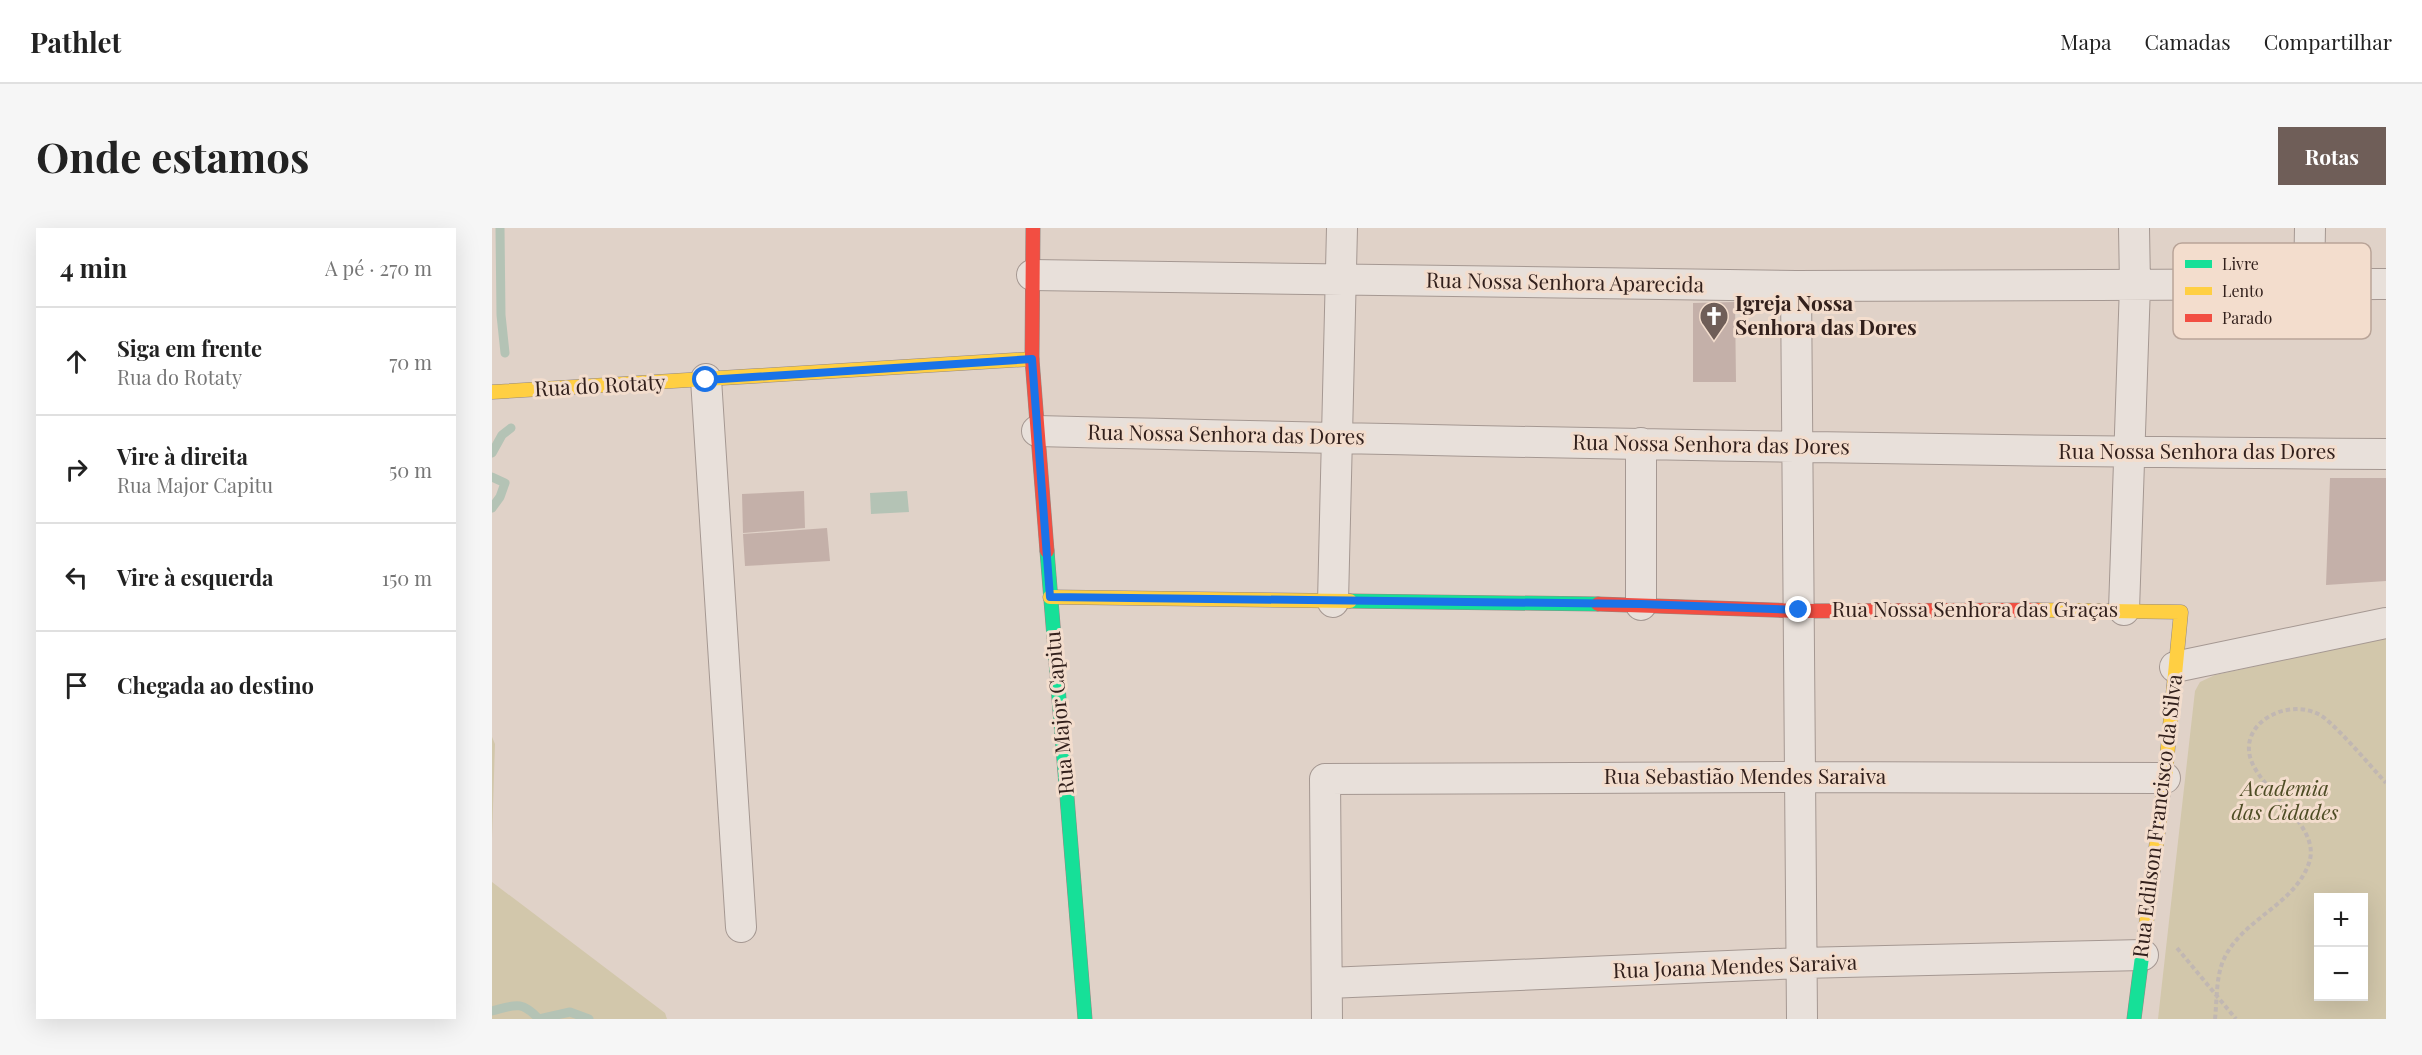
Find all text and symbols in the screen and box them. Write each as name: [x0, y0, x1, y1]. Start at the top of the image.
text: Pathlet: [30, 23, 121, 60]
text: Mapa: [2060, 27, 2112, 55]
text: Camadas: [2145, 27, 2231, 55]
text: Compartilhar: [2264, 27, 2392, 55]
button: Rotas: [2278, 127, 2386, 185]
text: Onde estamos: [36, 128, 309, 184]
legend: [2173, 243, 2371, 339]
text: 4 min: [60, 250, 127, 285]
text: Livre: [2222, 253, 2259, 274]
text: A pé · 270 m: [325, 254, 432, 281]
street label: Rua Nossa Senhora Aparecida: [1426, 265, 1705, 297]
text: Lento: [2222, 280, 2264, 301]
place label: Igreja Nossa Senhora das Dores: [1735, 288, 1917, 340]
church icon: Igreja Nossa Senhora das Dores: [1698, 300, 1730, 342]
text: Parado: [2222, 307, 2273, 328]
text: Siga em frente: [117, 333, 262, 363]
icon: ahead: [60, 345, 93, 378]
text: 70 m: [389, 348, 432, 375]
text: Rua do Rotaty: [117, 363, 242, 390]
route start: [692, 366, 718, 392]
street label: Rua do Rotaty: [534, 367, 667, 401]
street label: Rua Nossa Senhora das Dores: [1087, 417, 1365, 449]
street label: Rua Nossa Senhora das Dores: [1572, 427, 1850, 459]
street label: Rua Nossa Senhora das Dores: [2058, 436, 2336, 464]
text: Vire à direita: [117, 441, 248, 471]
icon: right: [60, 453, 93, 486]
text: 50 m: [389, 456, 432, 483]
text: Rua Major Capitu: [117, 471, 273, 498]
icon: left: [60, 561, 93, 594]
text: Vire à esquerda: [117, 562, 274, 592]
text: 150 m: [382, 564, 432, 591]
street label: Rua Nossa Senhora das Graças: [1832, 594, 2118, 622]
route end: [1785, 596, 1811, 622]
street label: Rua Major Capitu: [1037, 630, 1079, 796]
icon: arrive: [60, 669, 93, 702]
text: Chegada ao destino: [117, 670, 314, 700]
street label: Rua Edilson Francisco da Silva: [2125, 672, 2187, 959]
street label: Rua Sebastião Mendes Saraiva: [1604, 761, 1887, 789]
park label: Academia das Cidades: [2232, 773, 2338, 825]
map controls: [2314, 893, 2368, 1001]
button: +: [2314, 893, 2368, 947]
street label: Rua Joana Mendes Saraiva: [1612, 947, 1858, 983]
button: −: [2314, 947, 2368, 1001]

